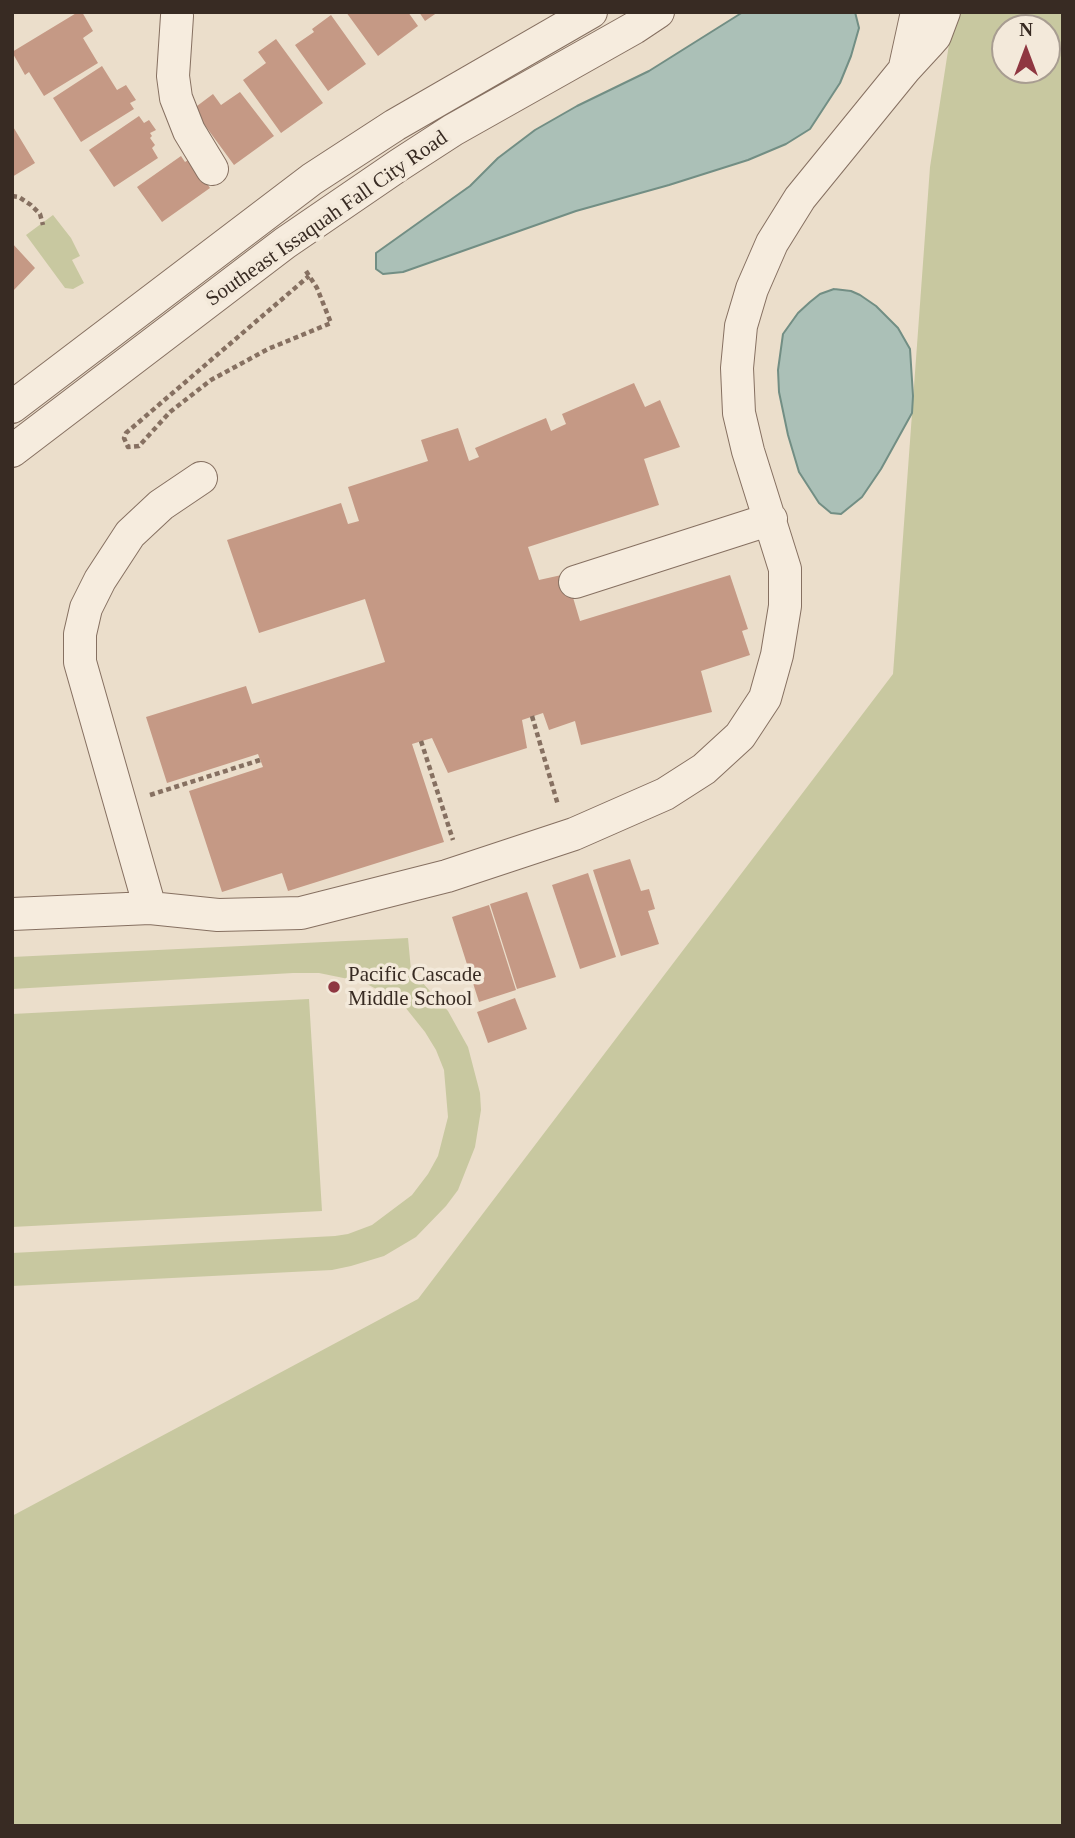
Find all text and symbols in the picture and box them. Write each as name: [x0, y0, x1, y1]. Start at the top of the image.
north arrow: [991, 14, 1061, 84]
text: N: [1019, 19, 1033, 40]
street label: Southeast Issaquah Fall City Road: [201, 126, 453, 312]
place label: Pacific Cascade Middle School: [348, 962, 482, 1012]
marker: Pacific Cascade Middle School: [326, 979, 342, 995]

